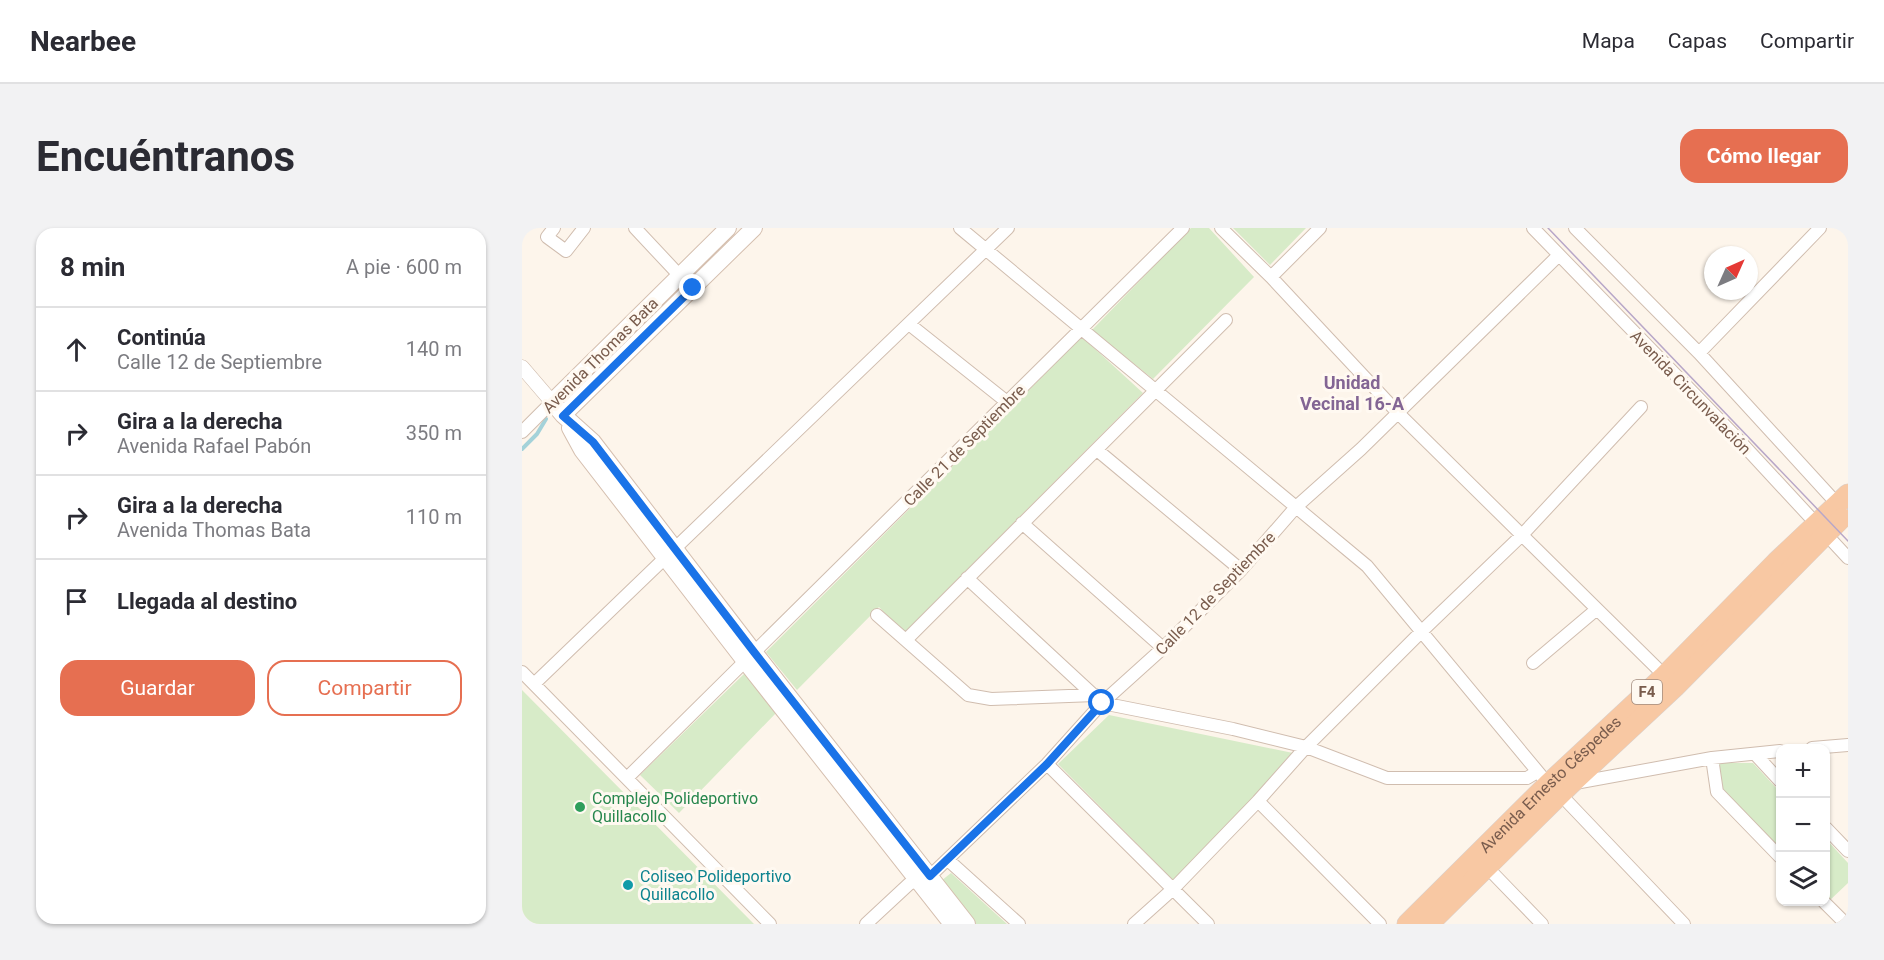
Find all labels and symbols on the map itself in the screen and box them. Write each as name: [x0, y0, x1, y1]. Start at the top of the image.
north arrow: [1704, 246, 1758, 300]
route end: [679, 274, 705, 300]
street label: Avenida Thomas Bata: [539, 294, 662, 417]
street label: Avenida Circunvalación: [1626, 326, 1755, 458]
district label: Unidad Vecinal 16-A: [1300, 372, 1405, 414]
street label: Calle 21 de Septiembre: [900, 381, 1029, 510]
street label: Calle 12 de Septiembre: [1152, 528, 1279, 659]
road number: F4: [1632, 680, 1662, 704]
route start: [1088, 689, 1114, 715]
street label: Avenida Ernesto Céspedes: [1475, 712, 1625, 857]
place label: Complejo Polideportivo Quillacollo: [592, 789, 758, 826]
marker: Complejo Polideportivo Quillacollo: [573, 800, 587, 814]
place label: Coliseo Polideportivo Quillacollo: [640, 867, 791, 904]
marker: Coliseo Polideportivo Quillacollo: [621, 878, 635, 892]

